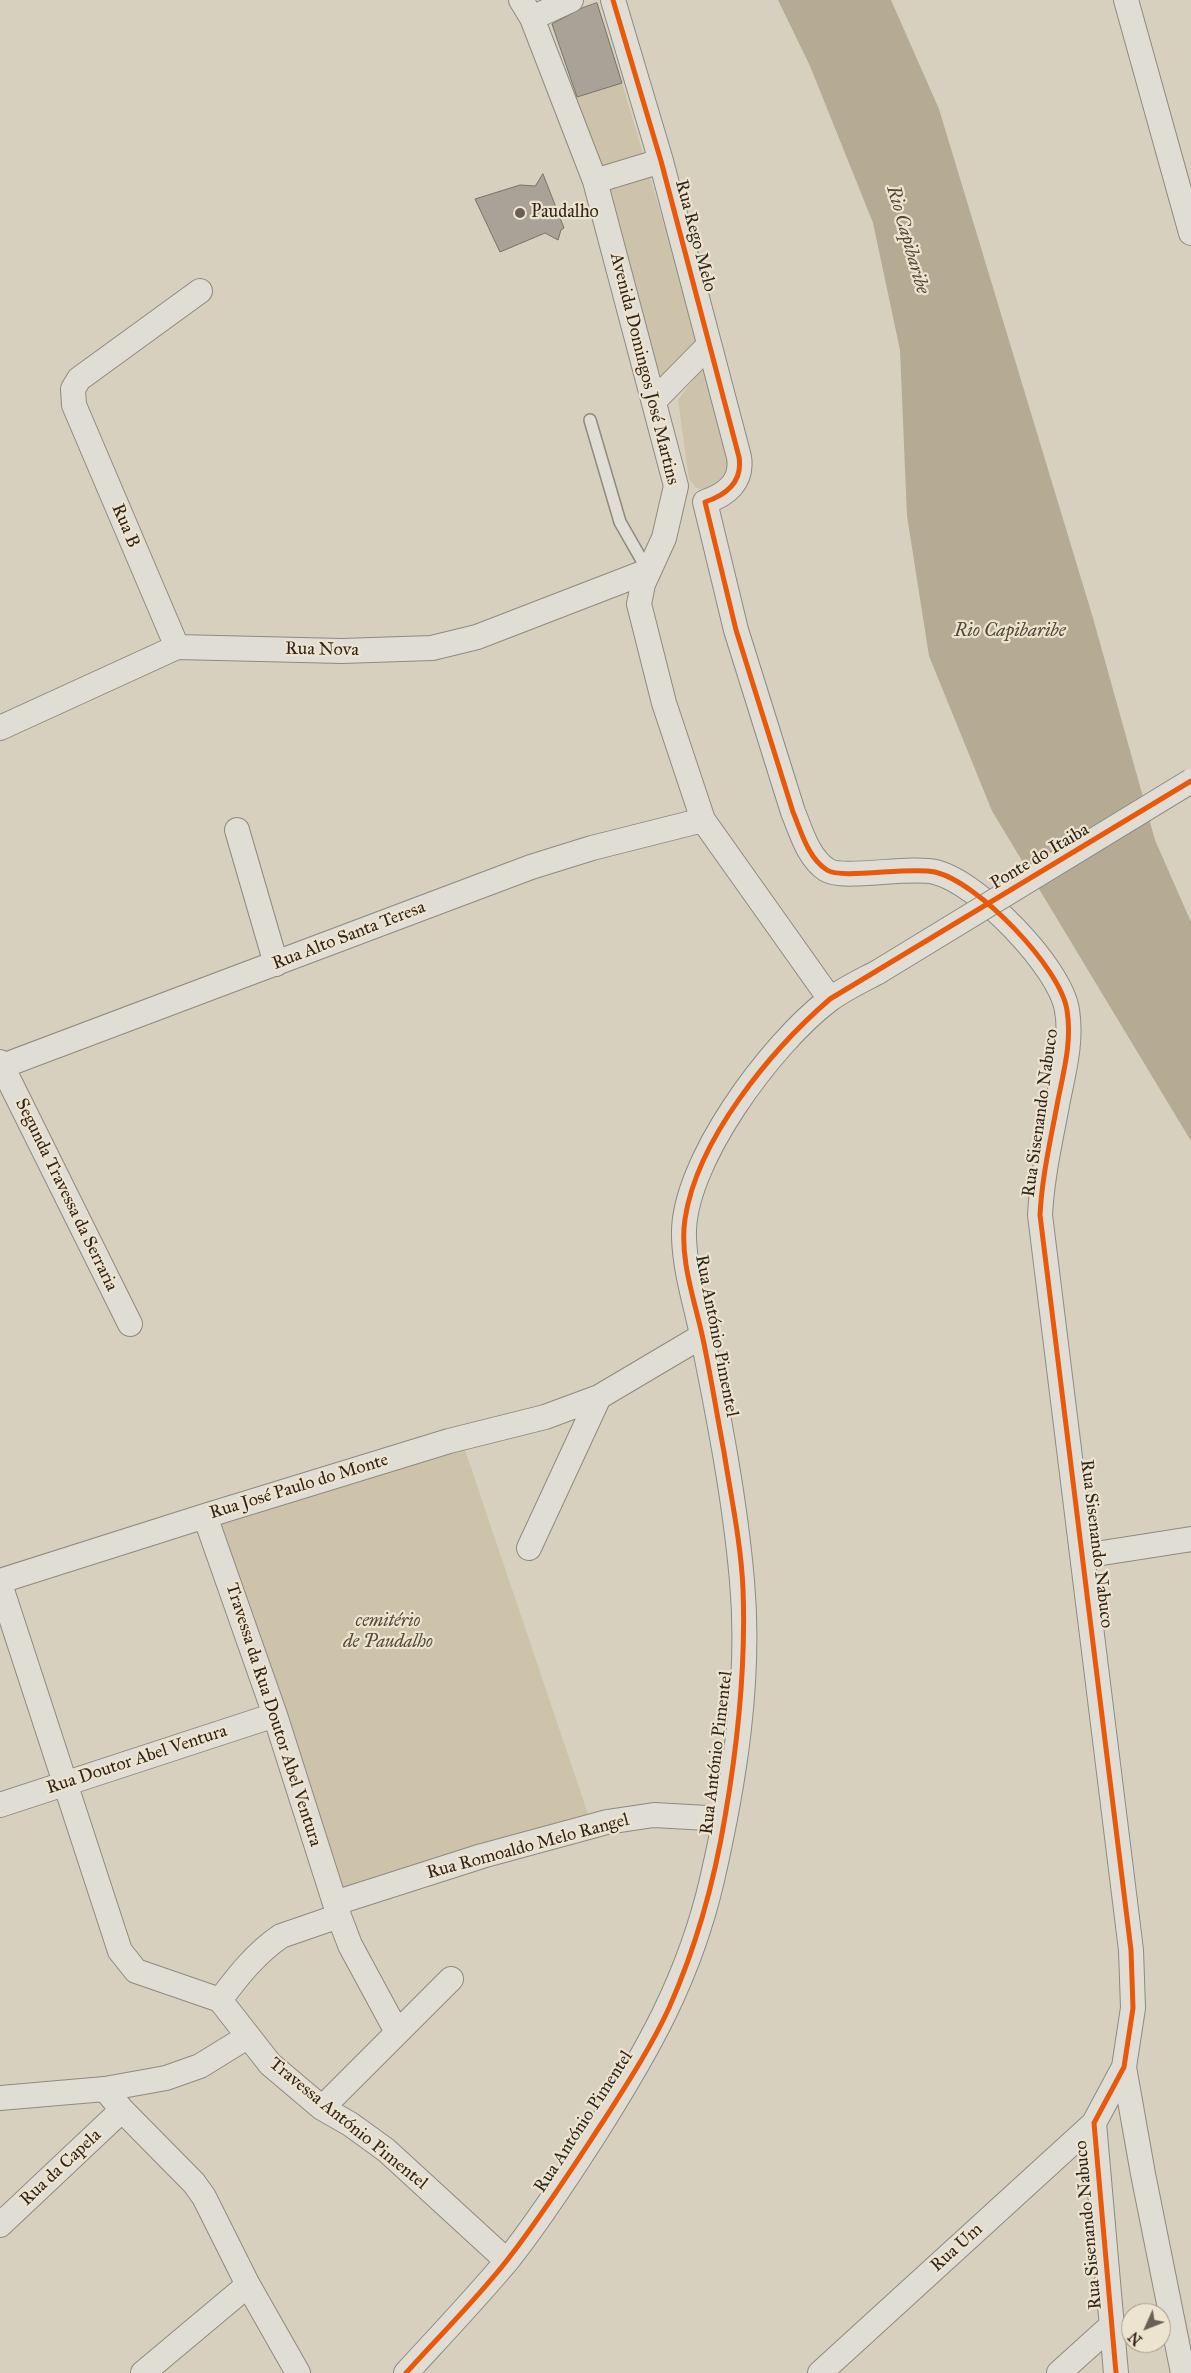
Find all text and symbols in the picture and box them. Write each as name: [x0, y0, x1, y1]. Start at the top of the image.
street label: Rua Rego Melo: [670, 178, 720, 294]
water label: Rio Capibaribe: [881, 183, 933, 297]
place label: Paudalho: [531, 202, 599, 224]
marker: Paudalho: [513, 206, 527, 220]
street label: Avenida Domingos José Martins: [605, 251, 683, 487]
street label: Rua B: [106, 501, 144, 551]
water label: Rio Capibaribe: [954, 620, 1066, 642]
street label: Rua Nova: [285, 639, 359, 661]
street label: Ponte do Itaiba: [987, 819, 1093, 895]
street label: Rua Alto Santa Teresa: [269, 897, 429, 975]
street label: Rua Sisenando Nabuco: [1018, 1027, 1064, 1199]
street label: Segunda Travessa da Serraria: [10, 1095, 122, 1295]
street label: Rua António Pimentel: [690, 1253, 742, 1419]
street label: Rua José Paulo do Monte: [207, 1450, 391, 1524]
street label: Rua Sisenando Nabuco: [1075, 1458, 1117, 1630]
street label: Travessa da Rua Doutor Abel Ventura: [220, 1581, 326, 1849]
park label: cemitério de Paudalho: [343, 1611, 433, 1654]
street label: Rua António Pimentel: [696, 1670, 738, 1836]
street label: Rua Doutor Abel Ventura: [44, 1721, 230, 1799]
street label: Rua Romoaldo Melo Rangel: [424, 1810, 632, 1884]
street label: Rua António Pimentel: [530, 2047, 638, 2197]
street label: Travessa António Pimentel: [264, 2053, 432, 2195]
street label: Rua da Capela: [16, 2125, 106, 2211]
street label: Rua Sisenando Nabuco: [1071, 2140, 1107, 2310]
street label: Rua Um: [927, 2219, 987, 2277]
north arrow: [1121, 2303, 1171, 2353]
text: N: [1125, 2328, 1146, 2348]

